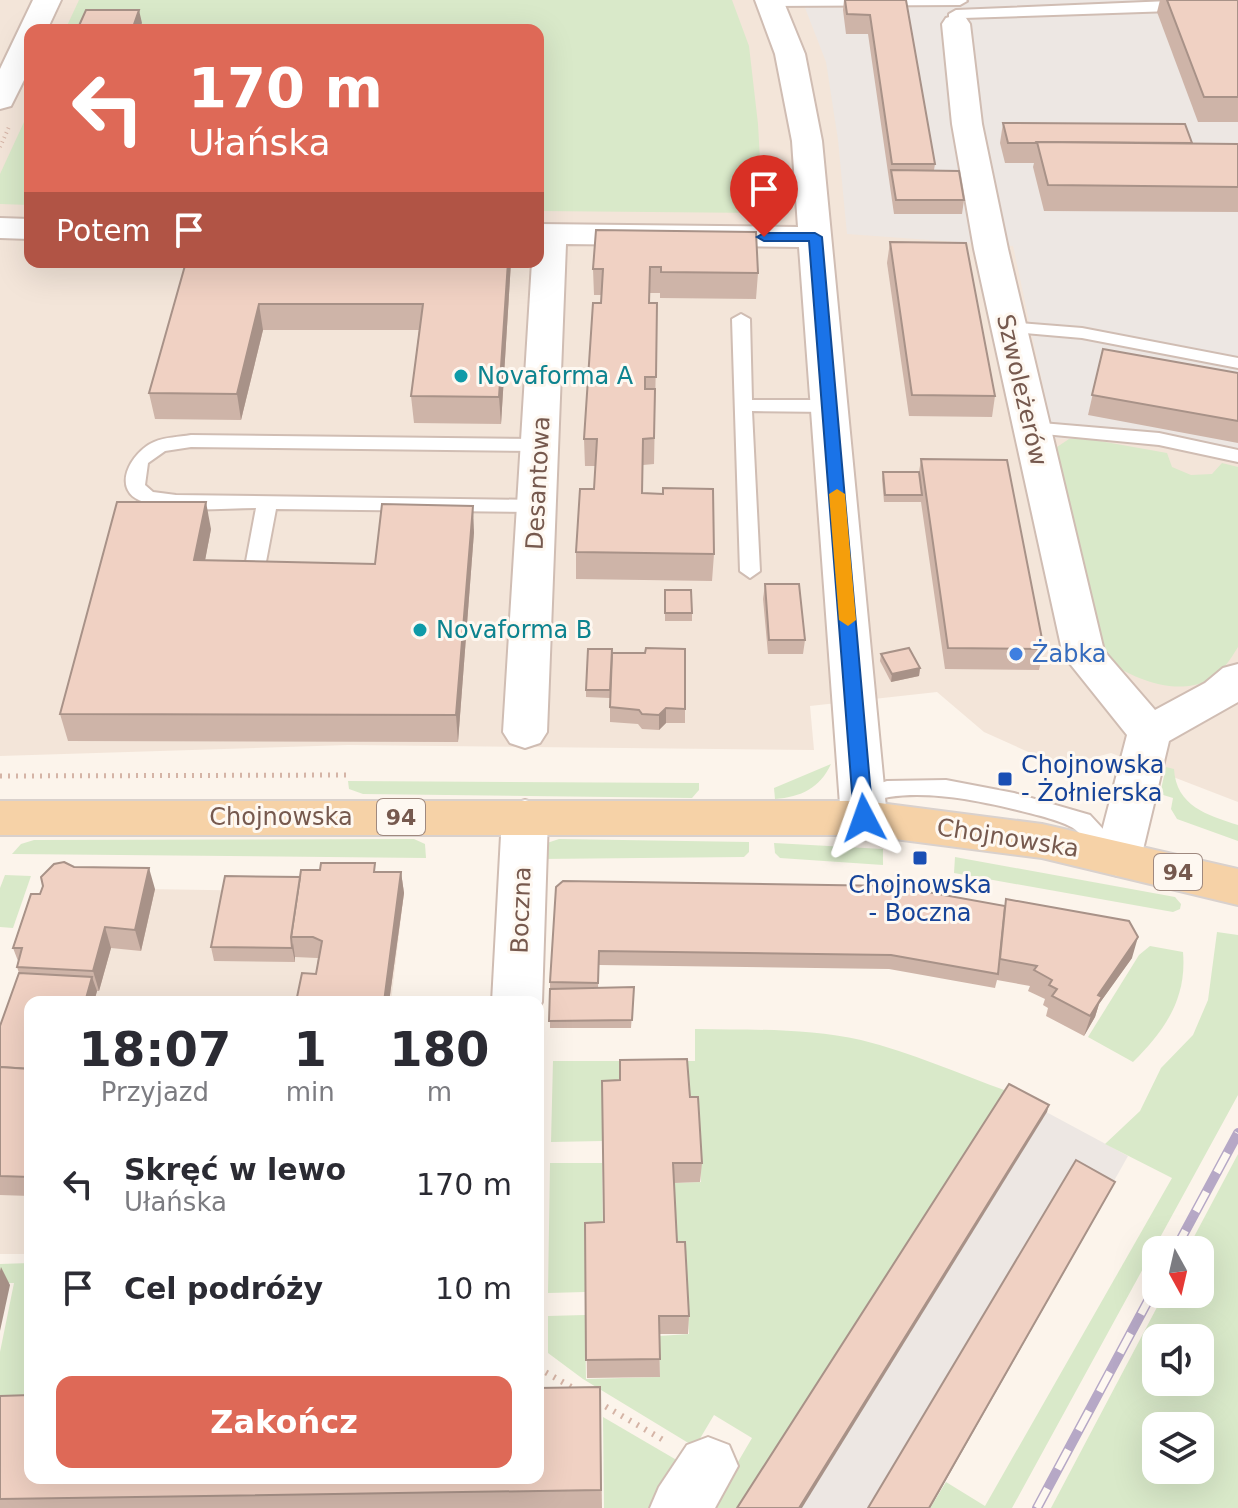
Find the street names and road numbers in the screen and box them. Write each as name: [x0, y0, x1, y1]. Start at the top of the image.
street label: Szwoleżerów: [991, 312, 1053, 468]
street label: Desantowa: [521, 415, 555, 551]
road number: 94: [377, 799, 425, 835]
street label: Chojnowska: [209, 803, 353, 831]
street label: Chojnowska: [935, 813, 1081, 863]
road number: 94: [1154, 854, 1202, 890]
street label: Boczna: [505, 866, 537, 954]

